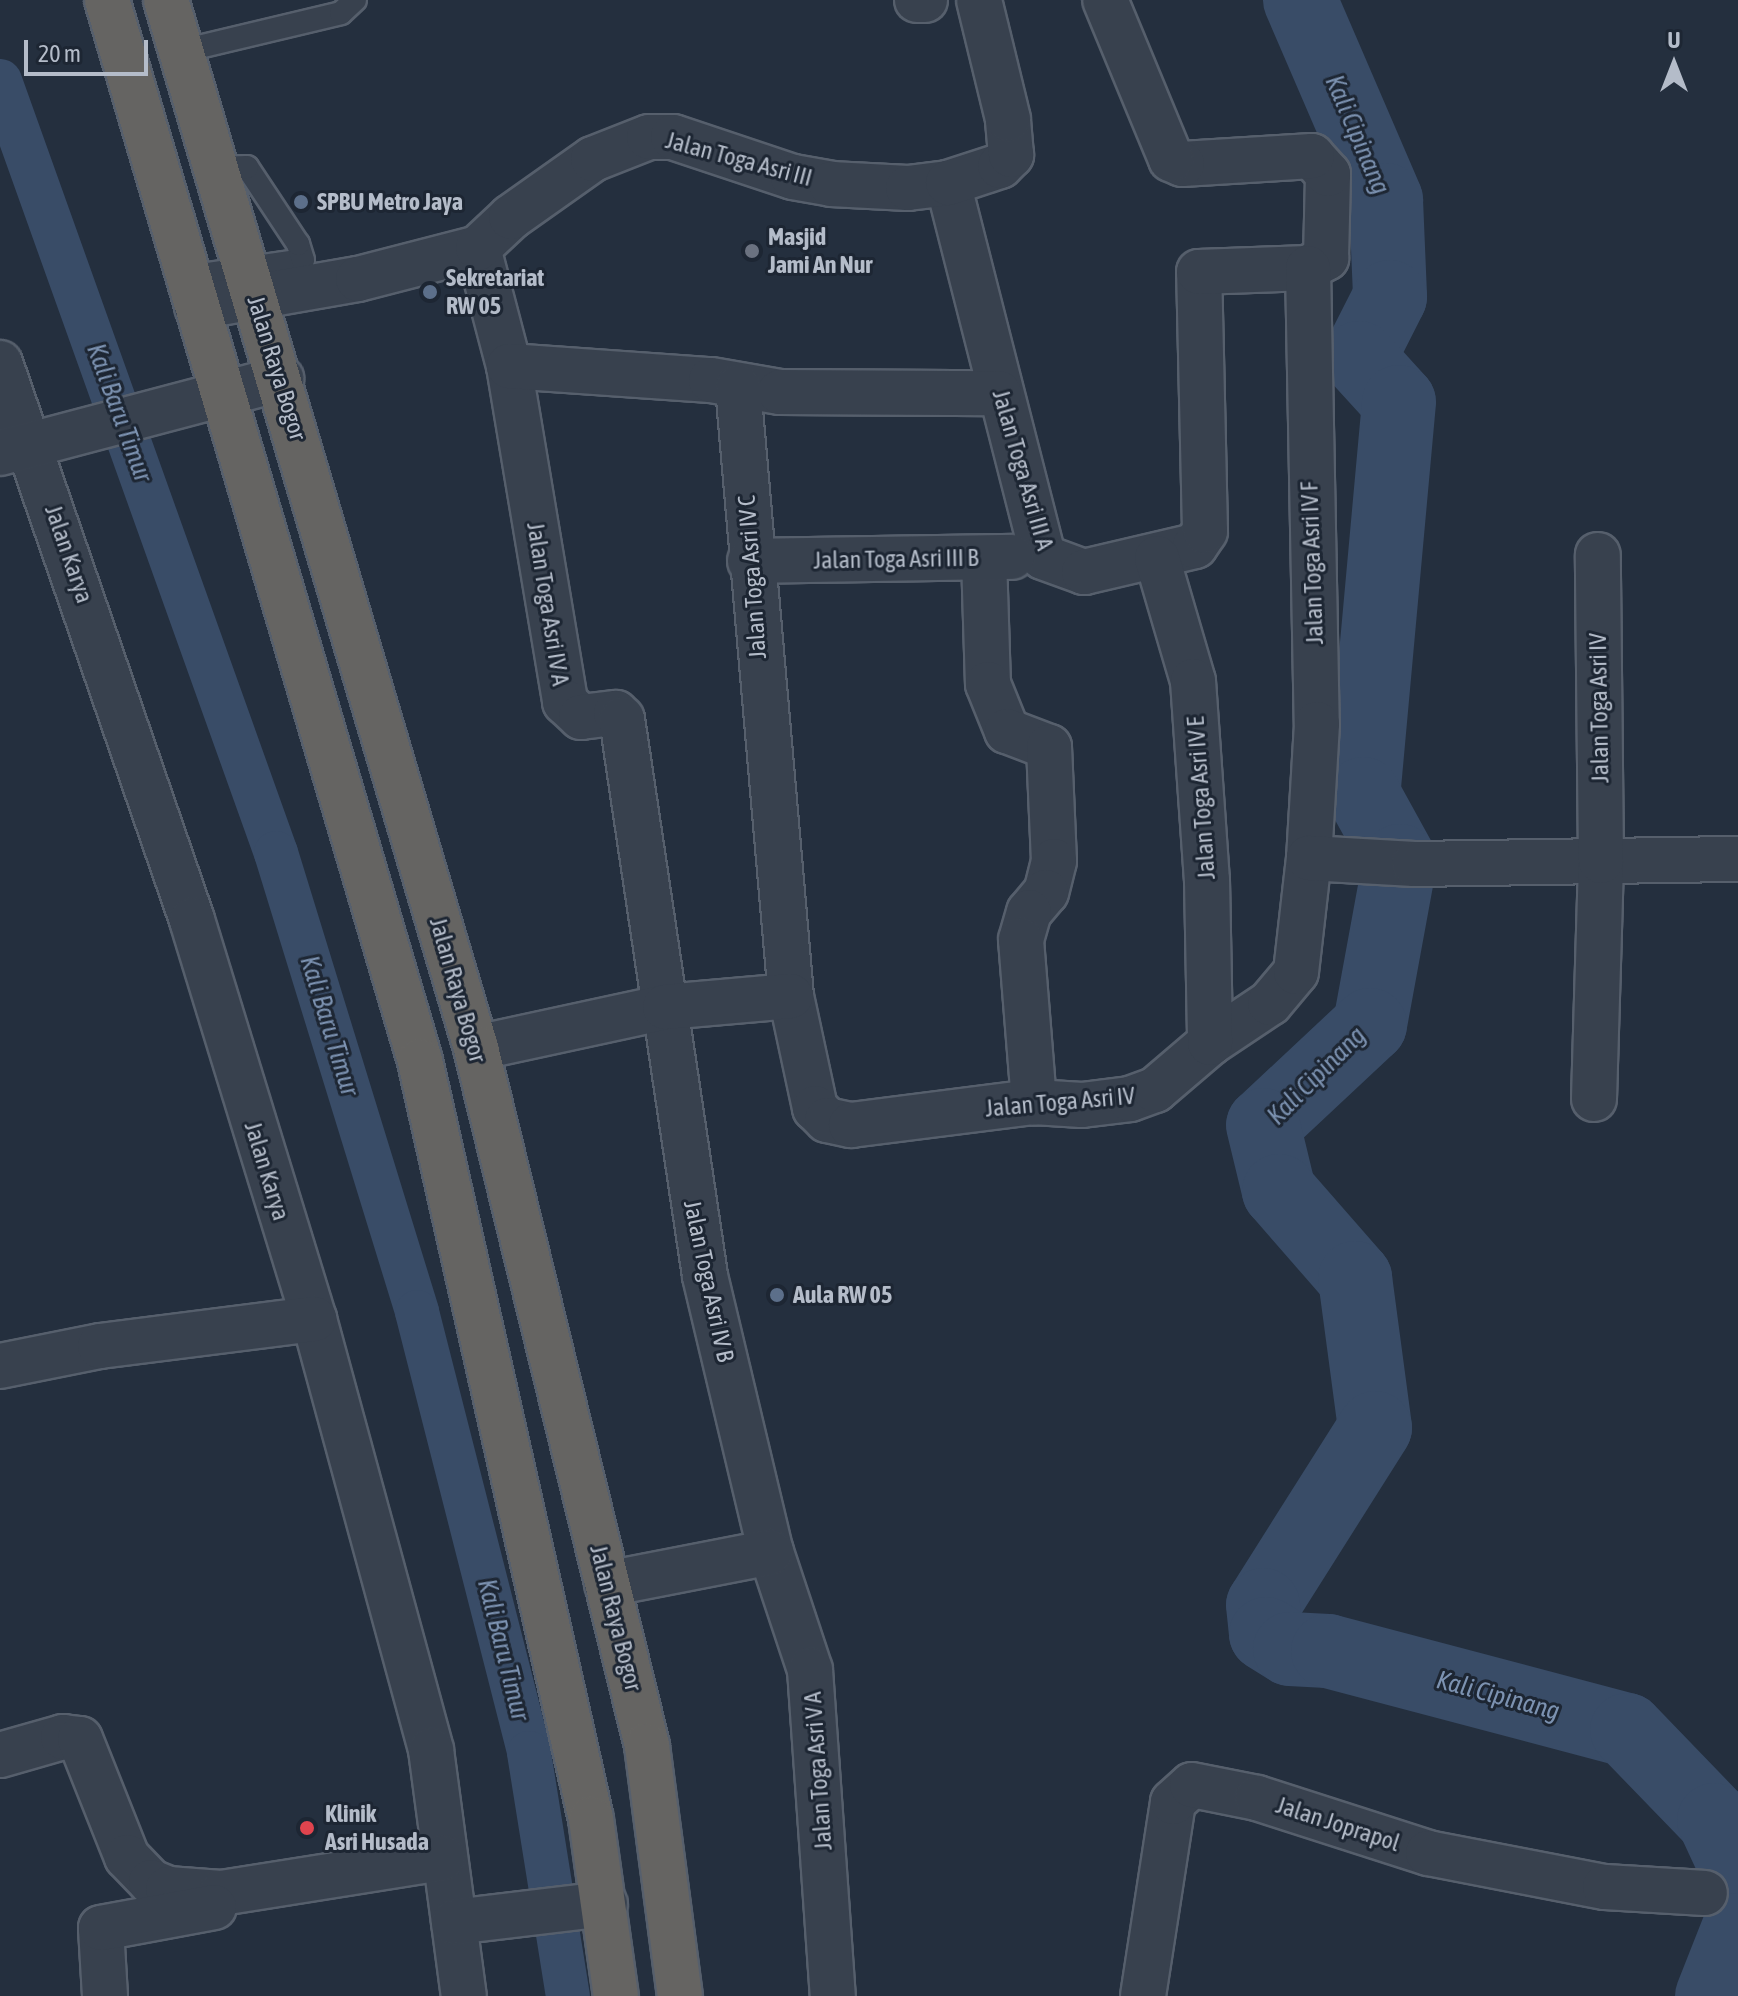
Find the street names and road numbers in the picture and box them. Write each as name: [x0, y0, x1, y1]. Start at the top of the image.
street label: Jalan Toga Asri III: [663, 126, 815, 192]
street label: Jalan Raya Bogor: [241, 292, 313, 444]
street label: Jalan Toga Asri III A: [986, 386, 1060, 554]
street label: Jalan Toga Asri IV F: [1295, 481, 1329, 645]
street label: Jalan Toga Asri IV C: [732, 494, 772, 660]
street label: Jalan Karya: [39, 501, 99, 607]
street label: Jalan Toga Asri IV A: [521, 520, 575, 688]
street label: Jalan Toga Asri III B: [813, 543, 979, 575]
street label: Jalan Toga Asri IV: [1583, 633, 1615, 783]
street label: Jalan Toga Asri IV E: [1181, 715, 1221, 881]
street label: Jalan Raya Bogor: [424, 914, 492, 1066]
street label: Jalan Toga Asri IV: [984, 1081, 1136, 1123]
street label: Jalan Karya: [238, 1118, 296, 1224]
street label: Jalan Toga Asri IV B: [678, 1197, 740, 1365]
street label: Jalan Raya Bogor: [584, 1542, 648, 1694]
street label: Jalan Toga Asri V A: [798, 1691, 838, 1851]
street label: Jalan Joprapol: [1272, 1790, 1404, 1858]

